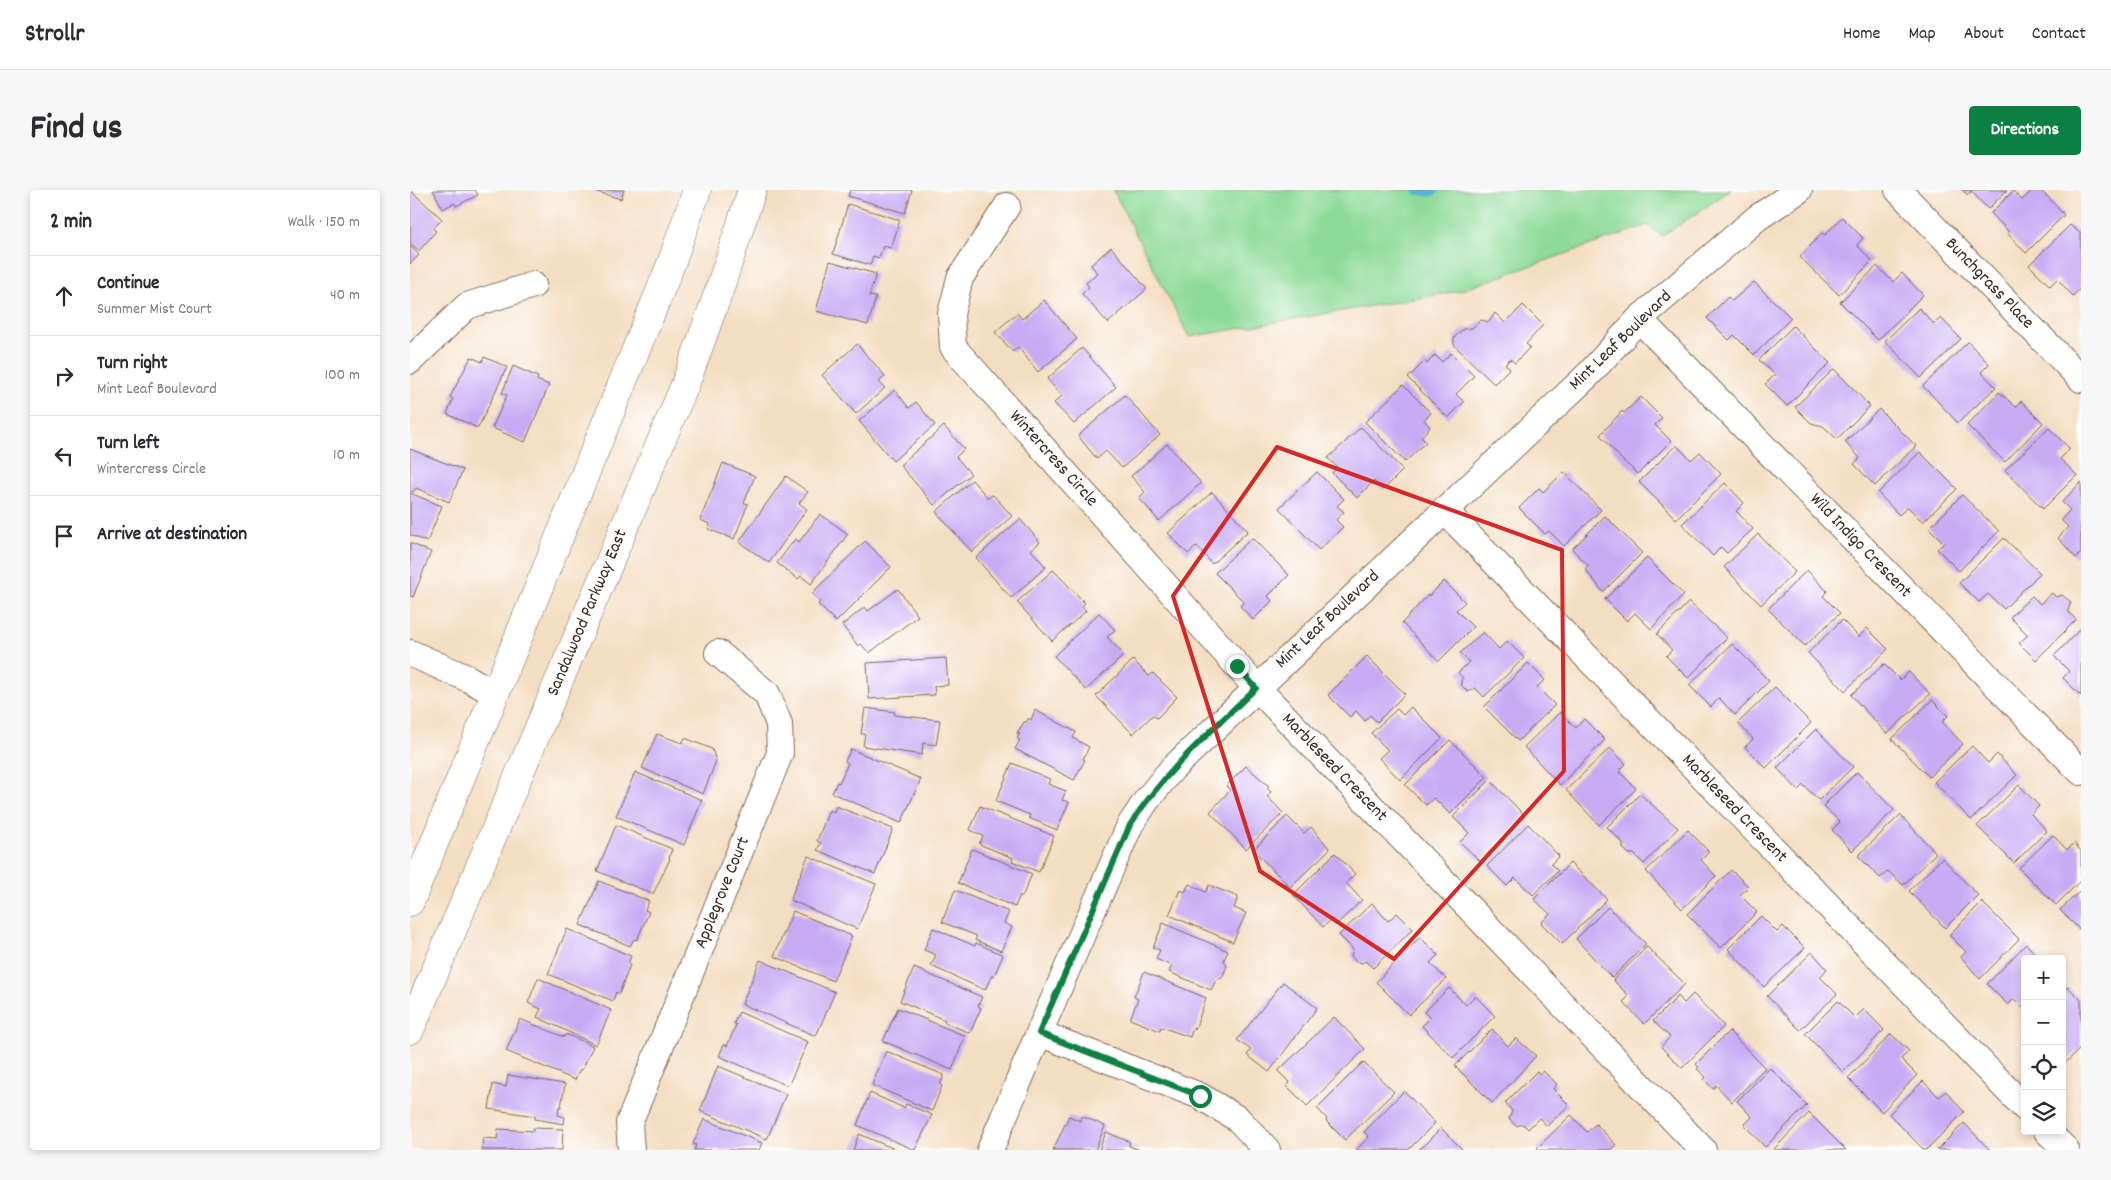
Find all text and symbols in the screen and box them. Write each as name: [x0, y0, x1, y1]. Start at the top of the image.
text: Strollr: [25, 18, 84, 52]
text: Home: [1843, 22, 1880, 47]
text: Map: [1908, 22, 1936, 47]
text: About: [1964, 22, 2004, 47]
text: Contact: [2032, 22, 2086, 47]
text: Find us: [30, 105, 122, 155]
button: Directions: [1969, 106, 2081, 155]
text: 2 min: [50, 208, 92, 238]
text: Walk · 150 m: [288, 211, 360, 234]
street label: Bunchgrass Place: [1939, 233, 2039, 335]
text: Continue: [97, 271, 159, 298]
icon: ahead: [50, 282, 78, 310]
text: 40 m: [330, 284, 360, 307]
street label: Mint Leaf Boulevard: [1564, 285, 1678, 397]
text: Summer Mist Court: [97, 298, 212, 321]
text: Turn right: [97, 351, 168, 378]
icon: right: [50, 362, 78, 390]
text: 100 m: [324, 364, 360, 387]
text: Mint Leaf Boulevard: [97, 378, 217, 401]
street label: Wintercress Circle: [1003, 405, 1103, 513]
text: Turn left: [97, 431, 160, 458]
icon: left: [50, 442, 78, 470]
text: 10 m: [333, 444, 360, 467]
text: Wintercress Circle: [97, 458, 206, 481]
street label: Wild Indigo Crescent: [1803, 488, 1917, 604]
icon: arrive: [50, 522, 78, 550]
text: Arrive at destination: [97, 522, 247, 549]
street label: Sandalwood Parkway East: [542, 525, 635, 700]
street label: Mint Leaf Boulevard: [1270, 565, 1386, 675]
route end: [1226, 655, 1249, 678]
street label: Marbleseed Crescent: [1275, 708, 1393, 828]
street label: Marbleseed Crescent: [1675, 749, 1793, 869]
street label: Applegrove Court: [689, 833, 757, 953]
map controls: [2021, 955, 2066, 1135]
button: +: [2021, 955, 2066, 1000]
button: −: [2021, 1000, 2066, 1045]
button: locate: [2021, 1045, 2066, 1090]
route start: [1189, 1085, 1212, 1108]
button: layers: [2021, 1090, 2066, 1135]

